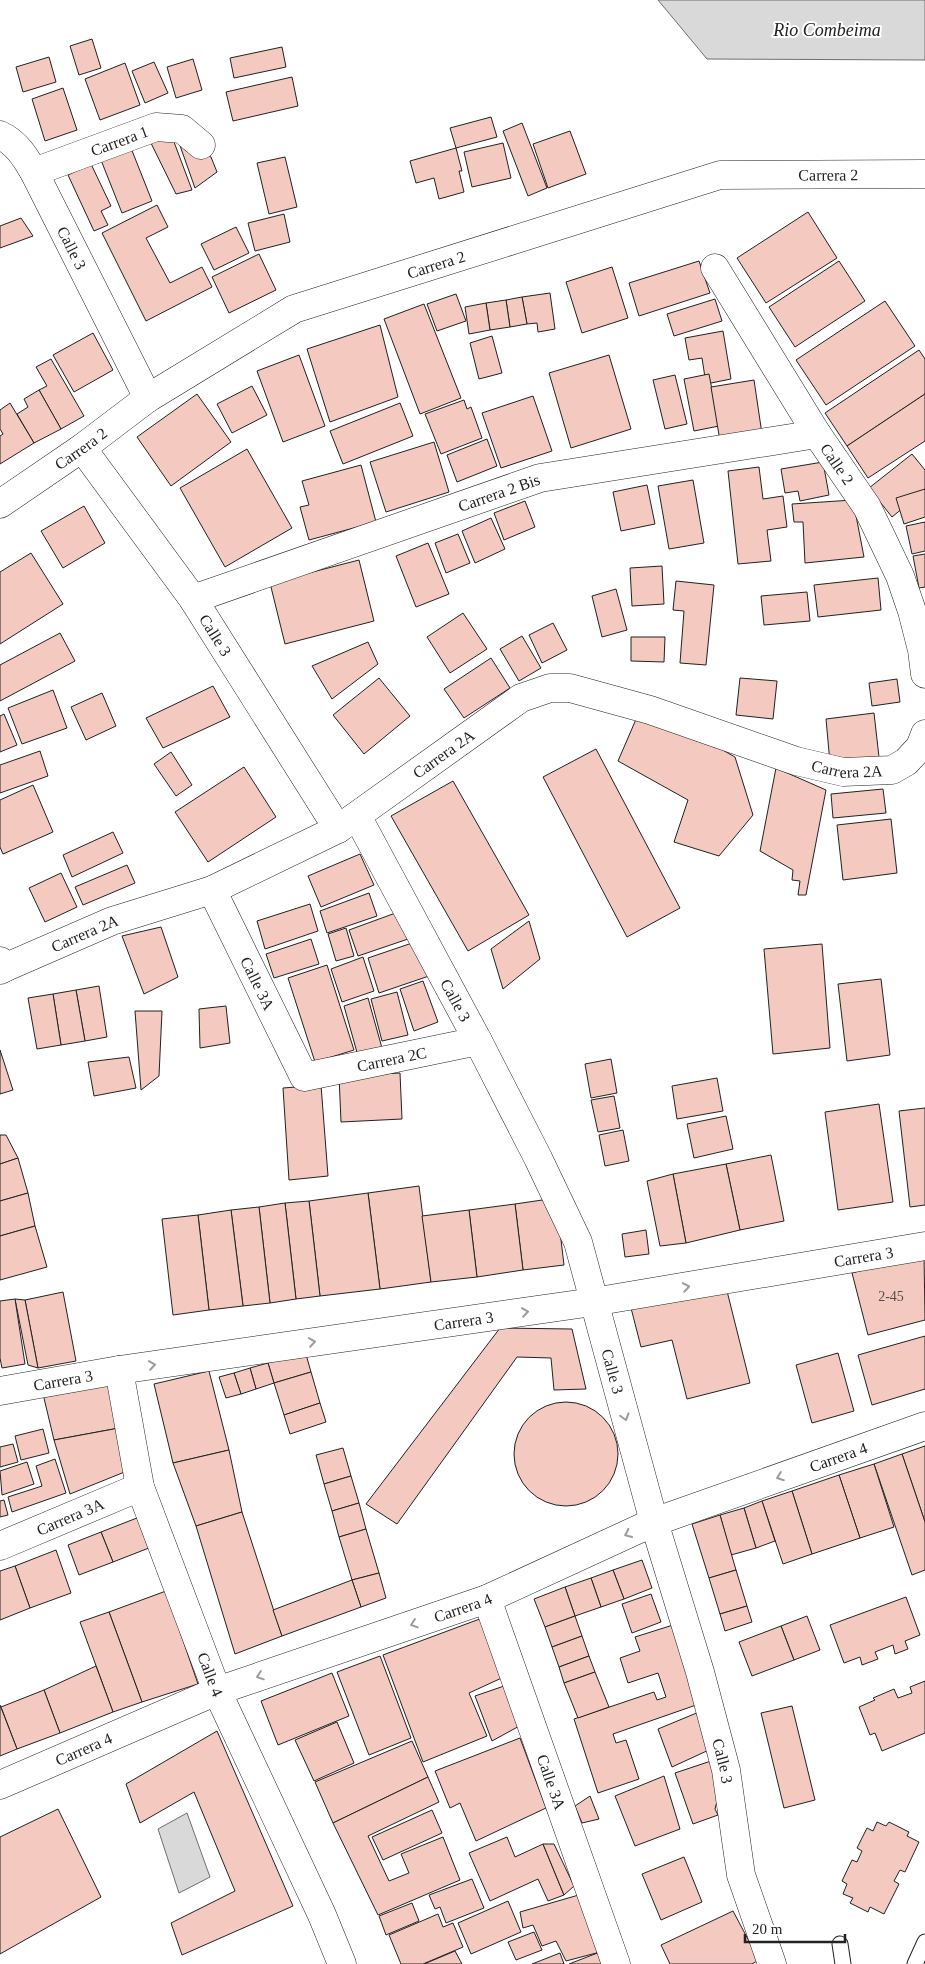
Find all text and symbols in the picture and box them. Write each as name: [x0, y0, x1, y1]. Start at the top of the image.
water label: Rio Combeima: [772, 20, 881, 40]
street label: Carrera 1: [88, 122, 150, 159]
street label: Carrera 2: [798, 166, 858, 183]
street label: Calle 3: [54, 224, 90, 272]
street label: Carrera 2: [405, 247, 467, 281]
street label: Carrera 2: [51, 424, 110, 473]
street label: Calle 2: [817, 440, 857, 488]
street label: Carrera 2 Bis: [456, 470, 542, 514]
street label: Calle 3: [196, 611, 235, 659]
street label: Carrera 2A: [409, 726, 478, 781]
street label: Carrera 2A: [810, 756, 883, 781]
street label: Carrera 2A: [48, 911, 121, 955]
street label: Calle 3A: [238, 954, 278, 1013]
street label: Calle 3: [438, 976, 474, 1024]
street label: Carrera 2C: [355, 1043, 428, 1074]
street label: Carrera 3: [832, 1243, 894, 1270]
one-way arrow: [681, 1282, 690, 1292]
house number: 2-45: [878, 1289, 904, 1304]
one-way arrow: [522, 1307, 530, 1318]
street label: Carrera 3: [433, 1308, 495, 1333]
one-way arrow: [309, 1337, 317, 1348]
street label: Calle 3: [599, 1347, 627, 1396]
one-way arrow: [148, 1360, 156, 1371]
street label: Carrera 3: [32, 1366, 94, 1393]
one-way arrow: [619, 1412, 629, 1420]
street label: Carrera 4: [807, 1439, 869, 1475]
one-way arrow: [776, 1471, 785, 1481]
street label: Carrera 3A: [34, 1495, 107, 1538]
one-way arrow: [624, 1527, 633, 1538]
street label: Carrera 4: [432, 1589, 494, 1625]
one-way arrow: [410, 1618, 419, 1628]
street label: Calle 4: [195, 1650, 227, 1699]
one-way arrow: [256, 1670, 265, 1680]
street label: Carrera 4: [53, 1729, 114, 1769]
street label: Calle 3: [709, 1737, 736, 1785]
street label: Calle 3A: [534, 1752, 569, 1812]
scale bar: [745, 1912, 845, 1944]
text: 20 m: [752, 1921, 783, 1937]

